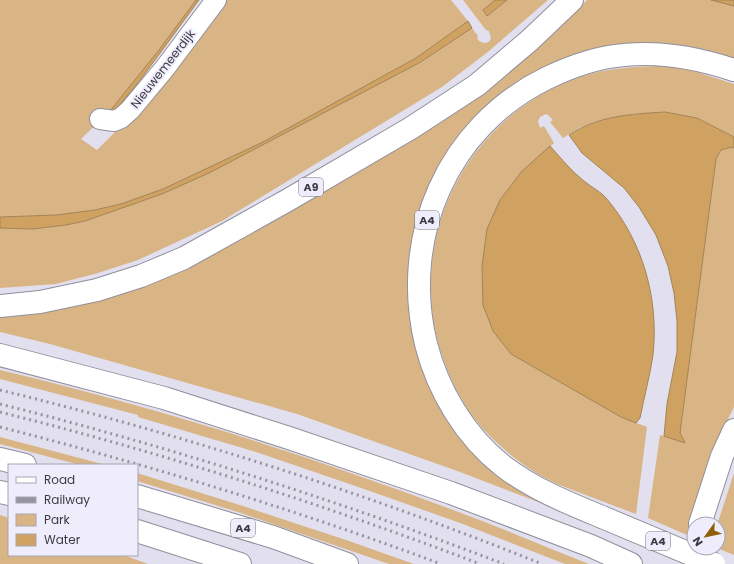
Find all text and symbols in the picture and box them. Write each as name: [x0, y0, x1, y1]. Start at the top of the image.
street label: Nieuwemeerdijk: [126, 25, 199, 112]
road number: A9: [299, 178, 323, 196]
road number: A4: [415, 211, 439, 229]
legend: [8, 464, 138, 556]
text: Road: [44, 471, 75, 488]
text: Railway: [44, 491, 90, 508]
text: Park: [44, 511, 71, 528]
north arrow: [686, 516, 726, 556]
road number: A4: [231, 519, 255, 537]
text: Water: [44, 531, 81, 548]
road number: A4: [646, 532, 670, 550]
text: N: [689, 534, 707, 549]

